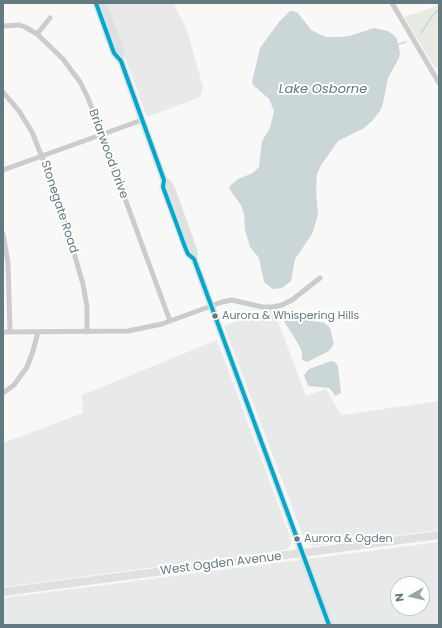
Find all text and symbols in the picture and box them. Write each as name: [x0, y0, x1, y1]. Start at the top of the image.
water label: Lake Osborne: [279, 82, 367, 98]
street label: Briarwood Drive: [85, 107, 131, 201]
street label: Stonegate Road: [37, 159, 81, 255]
place label: Aurora & Whispering Hills: [222, 309, 359, 323]
marker: Aurora & Whispering Hills: [210, 311, 220, 321]
place label: Aurora & Ogden: [304, 532, 393, 546]
marker: Aurora & Ogden: [292, 534, 302, 544]
street label: West Ogden Avenue: [160, 549, 282, 579]
north arrow: [390, 576, 430, 616]
text: N: [391, 592, 408, 603]

